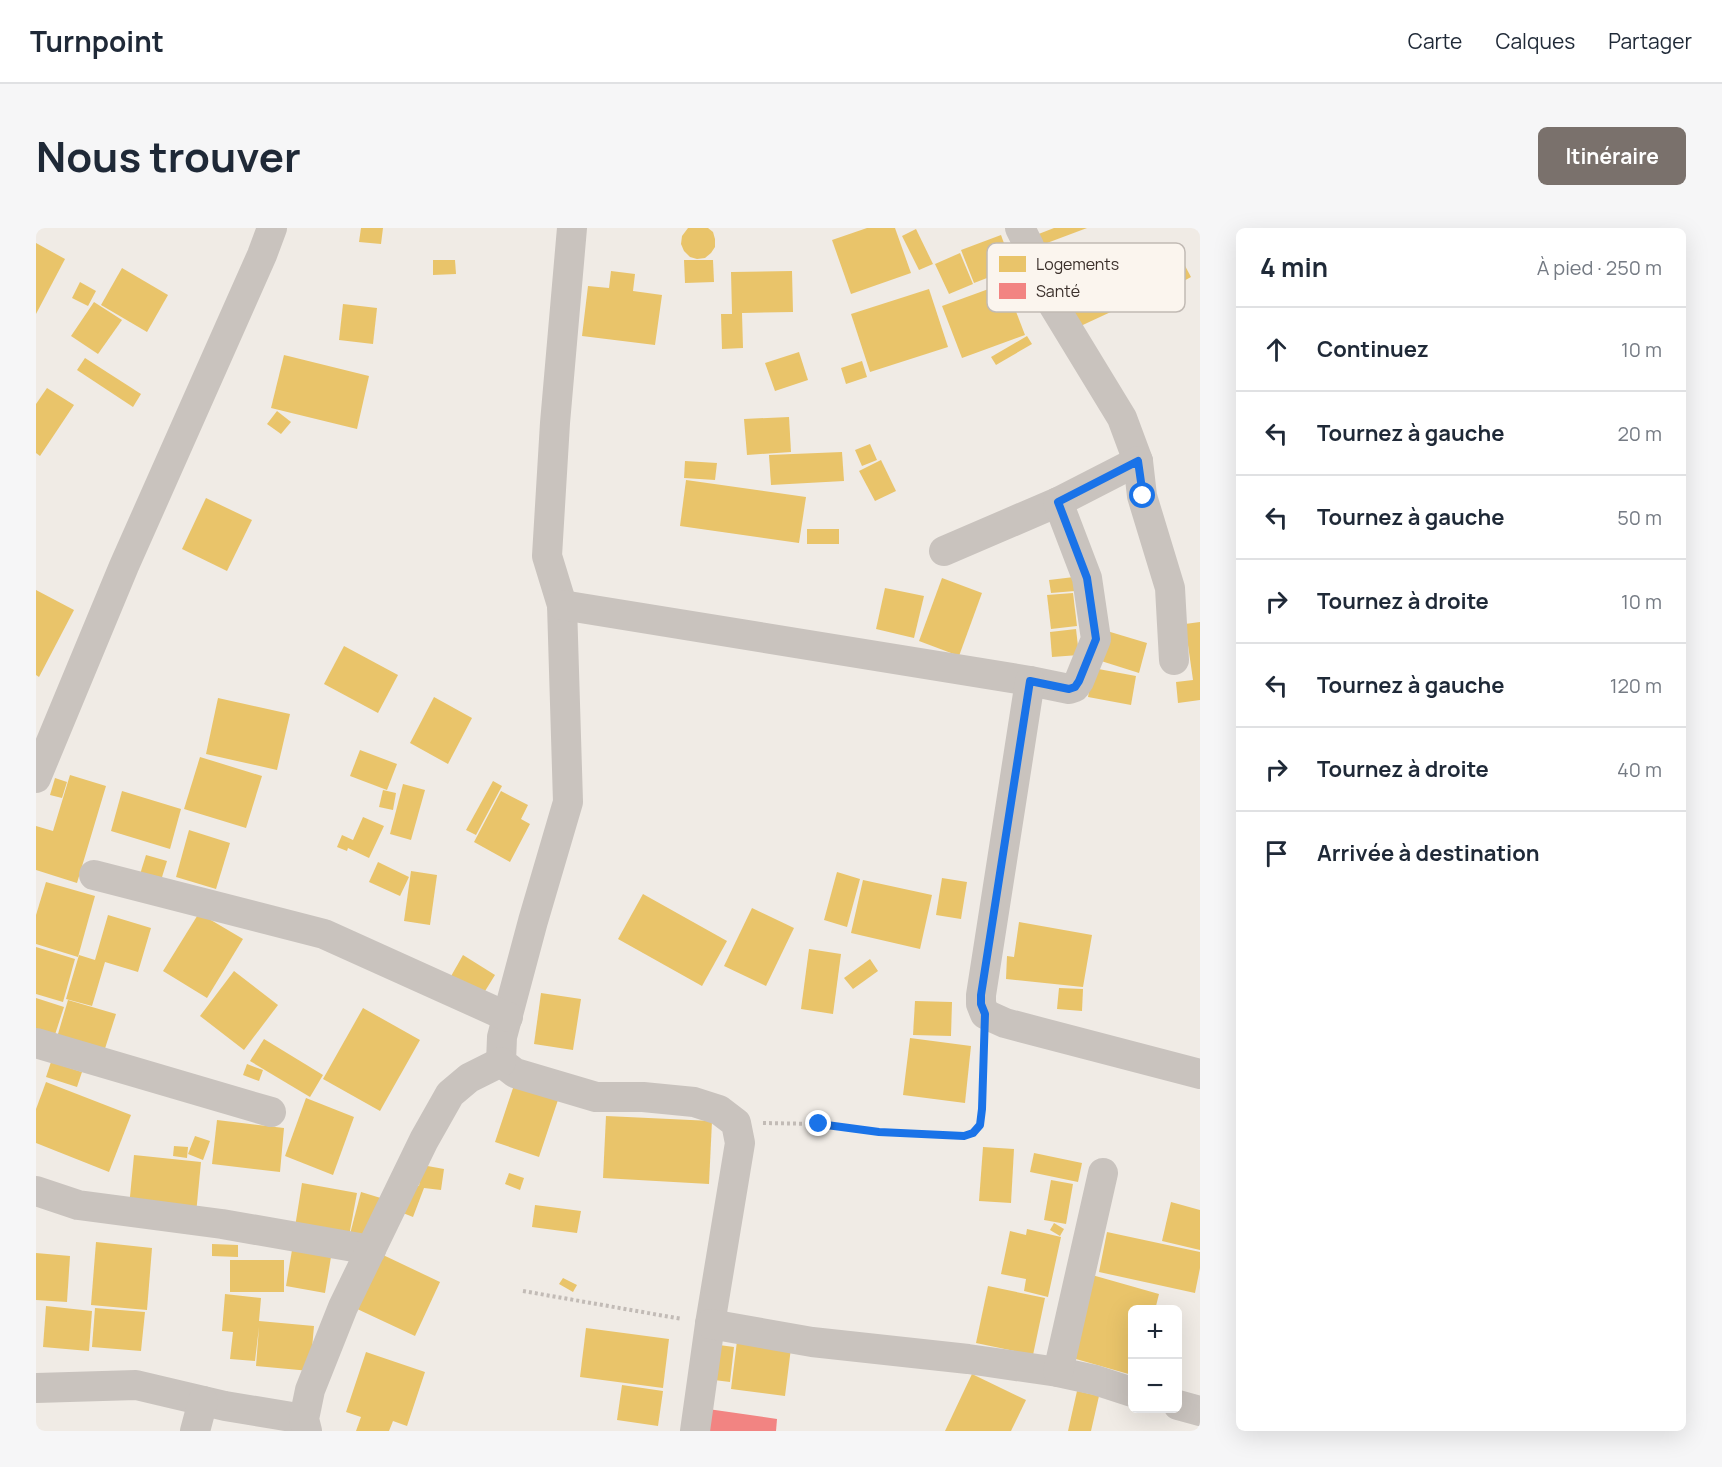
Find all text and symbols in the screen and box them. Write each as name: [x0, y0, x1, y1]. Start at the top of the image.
text: Turnpoint: [30, 22, 164, 60]
text: Carte: [1408, 27, 1462, 55]
text: Calques: [1495, 27, 1575, 55]
text: Partager: [1608, 27, 1692, 55]
text: Nous trouver: [36, 127, 301, 185]
button: Itinéraire: [1538, 127, 1686, 185]
legend: [987, 243, 1185, 312]
text: 4 min: [1260, 249, 1328, 285]
text: Logements: [1036, 253, 1119, 275]
text: À pied · 250 m: [1537, 254, 1662, 281]
text: Santé: [1036, 280, 1080, 302]
icon: ahead: [1260, 333, 1293, 366]
text: Continuez: [1317, 334, 1429, 364]
text: 10 m: [1621, 336, 1662, 363]
icon: left: [1260, 417, 1293, 450]
text: Tournez à gauche: [1317, 418, 1504, 448]
text: 20 m: [1617, 420, 1662, 447]
route start: [1129, 482, 1155, 508]
icon: left: [1260, 501, 1293, 534]
text: Tournez à gauche: [1317, 502, 1504, 532]
text: 50 m: [1617, 504, 1662, 531]
icon: right: [1260, 585, 1293, 618]
text: Tournez à droite: [1317, 586, 1489, 616]
text: 10 m: [1621, 588, 1662, 615]
icon: left: [1260, 669, 1293, 702]
text: Tournez à gauche: [1317, 670, 1504, 700]
text: 120 m: [1610, 672, 1662, 699]
icon: right: [1260, 753, 1293, 786]
text: Tournez à droite: [1317, 754, 1489, 784]
text: 40 m: [1617, 756, 1662, 783]
icon: arrive: [1260, 837, 1293, 870]
text: Arrivée à destination: [1317, 838, 1540, 868]
route end: [805, 1110, 831, 1136]
map controls: [1128, 1305, 1182, 1413]
button: +: [1128, 1305, 1182, 1359]
button: −: [1128, 1359, 1182, 1413]

